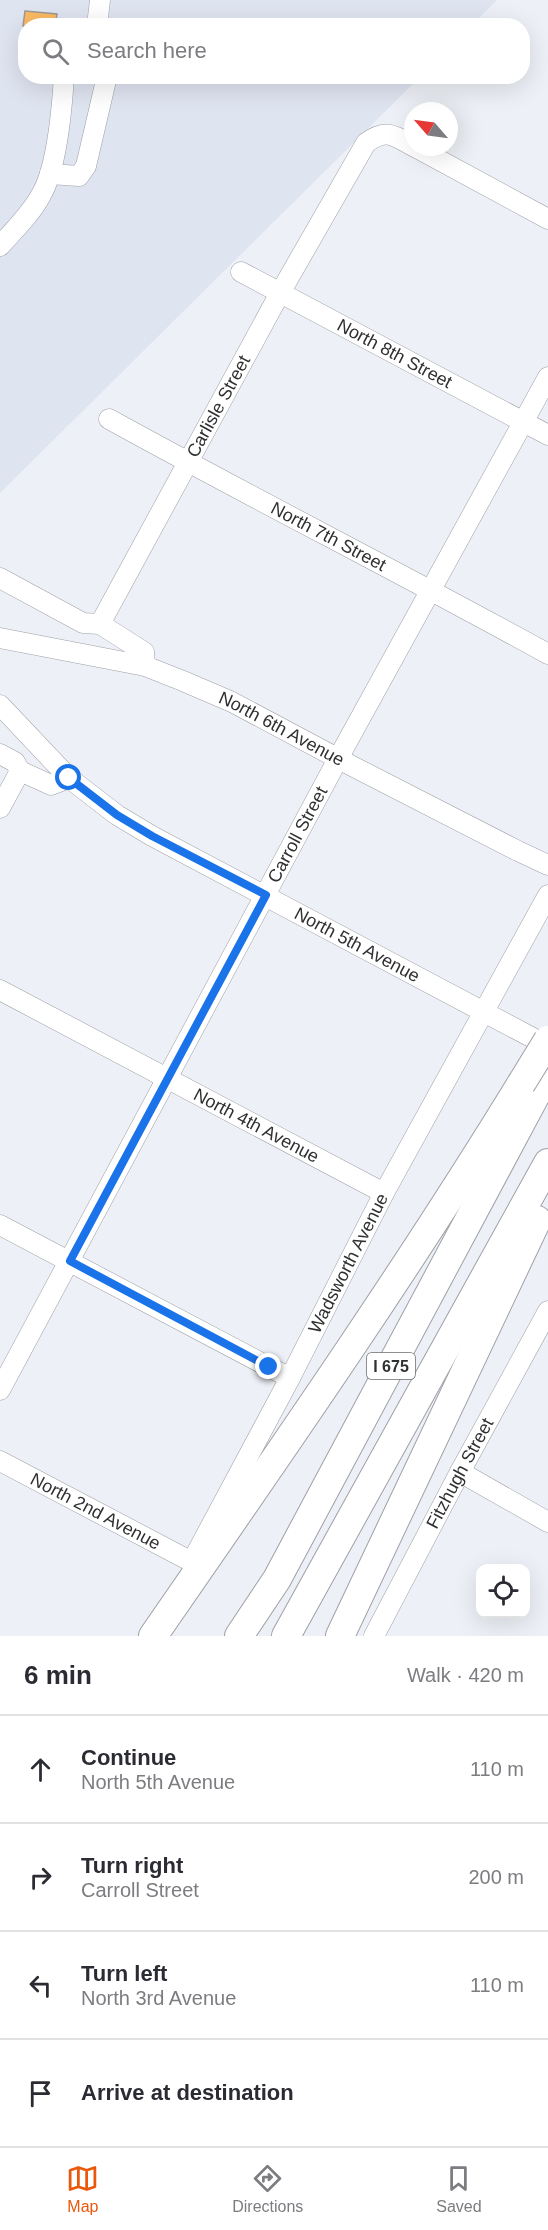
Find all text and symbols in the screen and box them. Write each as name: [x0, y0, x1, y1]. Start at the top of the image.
search box: [18, 18, 530, 84]
icon: search: [39, 35, 72, 68]
text: Search here: [87, 38, 207, 63]
north arrow: [404, 102, 458, 156]
street label: North 8th Street: [334, 315, 456, 392]
street label: Carlisle Street: [183, 352, 254, 461]
street label: North 7th Street: [268, 498, 389, 575]
street label: North 6th Avenue: [216, 688, 348, 770]
route start: [55, 764, 81, 790]
street label: Carroll Street: [264, 783, 331, 886]
street label: North 5th Avenue: [291, 903, 423, 986]
street label: North 4th Avenue: [190, 1084, 322, 1167]
street label: Wadsworth Avenue: [304, 1190, 392, 1337]
route end: [255, 1353, 281, 1379]
road number: I 675: [367, 1353, 415, 1379]
street label: Fitzhugh Street: [422, 1415, 498, 1532]
street label: North 2nd Avenue: [27, 1469, 164, 1554]
map controls: [476, 1564, 530, 1618]
button: locate: [476, 1564, 530, 1618]
text: 6 min: [24, 1660, 92, 1690]
text: Walk · 420 m: [407, 1664, 524, 1686]
text: Continue: [81, 1745, 176, 1770]
icon: ahead: [24, 1753, 57, 1786]
text: 110 m: [470, 1758, 524, 1780]
text: North 5th Avenue: [81, 1771, 235, 1793]
text: Turn right: [81, 1853, 183, 1878]
icon: right: [24, 1861, 57, 1894]
text: 200 m: [468, 1866, 524, 1888]
text: Carroll Street: [81, 1879, 199, 1901]
text: Turn left: [81, 1961, 167, 1986]
icon: left: [24, 1969, 57, 2002]
text: 110 m: [470, 1974, 524, 1996]
text: North 3rd Avenue: [81, 1987, 236, 2009]
icon: arrive: [24, 2077, 57, 2110]
text: Arrive at destination: [81, 2080, 294, 2105]
tab: Map: [66, 2162, 99, 2216]
tab: Directions: [232, 2162, 303, 2216]
tab: Saved: [436, 2162, 482, 2216]

